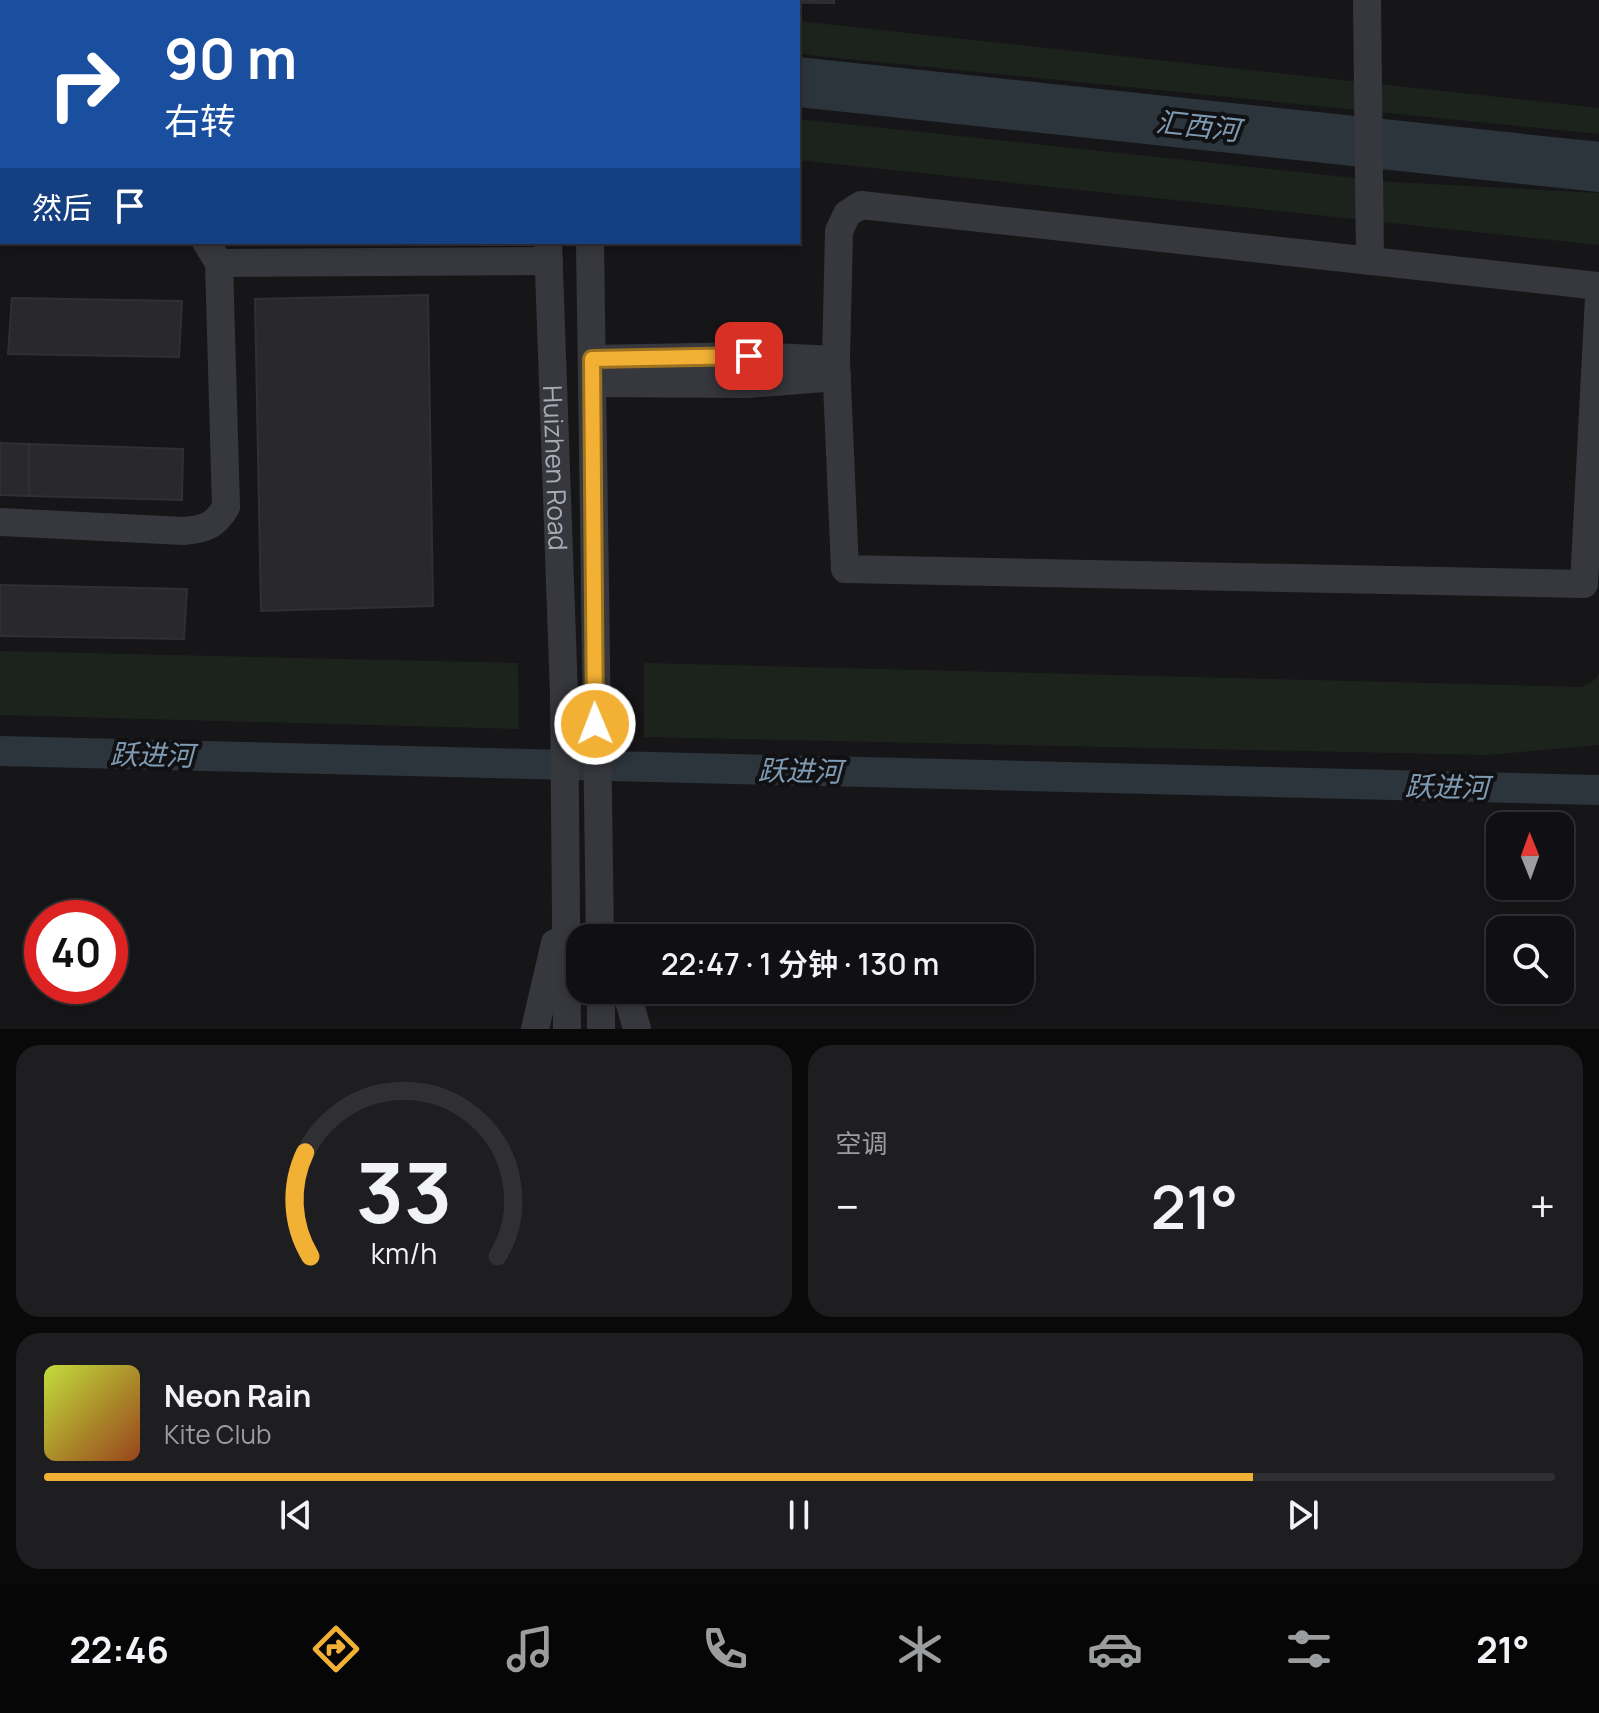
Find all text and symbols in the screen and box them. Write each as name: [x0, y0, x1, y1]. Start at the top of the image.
text: 90 m: [164, 19, 297, 96]
icon: right: [32, 32, 136, 136]
text: 右转: [164, 96, 236, 145]
water label: 汇西河: [1154, 102, 1247, 149]
icon: arrive: [108, 184, 152, 228]
text: 然后: [32, 187, 92, 228]
pin: [715, 322, 783, 390]
icon: arrive: [727, 334, 771, 378]
street label: Huizhen Road: [535, 384, 577, 551]
position arrow: [553, 682, 637, 766]
water label: 跃进河: [110, 734, 199, 774]
water label: 跃进河: [758, 750, 847, 790]
water label: 跃进河: [1405, 766, 1494, 806]
north arrow: [1486, 812, 1574, 900]
map controls: [1486, 812, 1574, 1004]
speed limit sign: 40: [24, 900, 128, 1004]
button: search: [1486, 916, 1574, 1004]
text: 22:47 · 1 分钟 · 130 m: [661, 943, 939, 984]
text: 空调: [836, 1125, 888, 1161]
text: 33: [355, 1134, 452, 1248]
text: 21°: [1151, 1165, 1238, 1247]
text: −: [836, 1176, 859, 1236]
text: +: [1530, 1176, 1555, 1236]
text: km/h: [371, 1234, 437, 1273]
text: Neon Rain: [164, 1375, 311, 1416]
text: Kite Club: [164, 1416, 271, 1452]
icon: previous: [274, 1493, 318, 1537]
icon: pause: [777, 1493, 821, 1537]
icon: next: [1281, 1493, 1325, 1537]
icon: directions: [308, 1621, 364, 1677]
icon: music: [502, 1621, 558, 1677]
icon: phone: [697, 1621, 753, 1677]
icon: climate: [892, 1621, 948, 1677]
icon: car: [1087, 1621, 1143, 1677]
icon: filters: [1281, 1621, 1337, 1677]
text: 22:46: [69, 1625, 169, 1674]
text: 21°: [1476, 1625, 1530, 1674]

